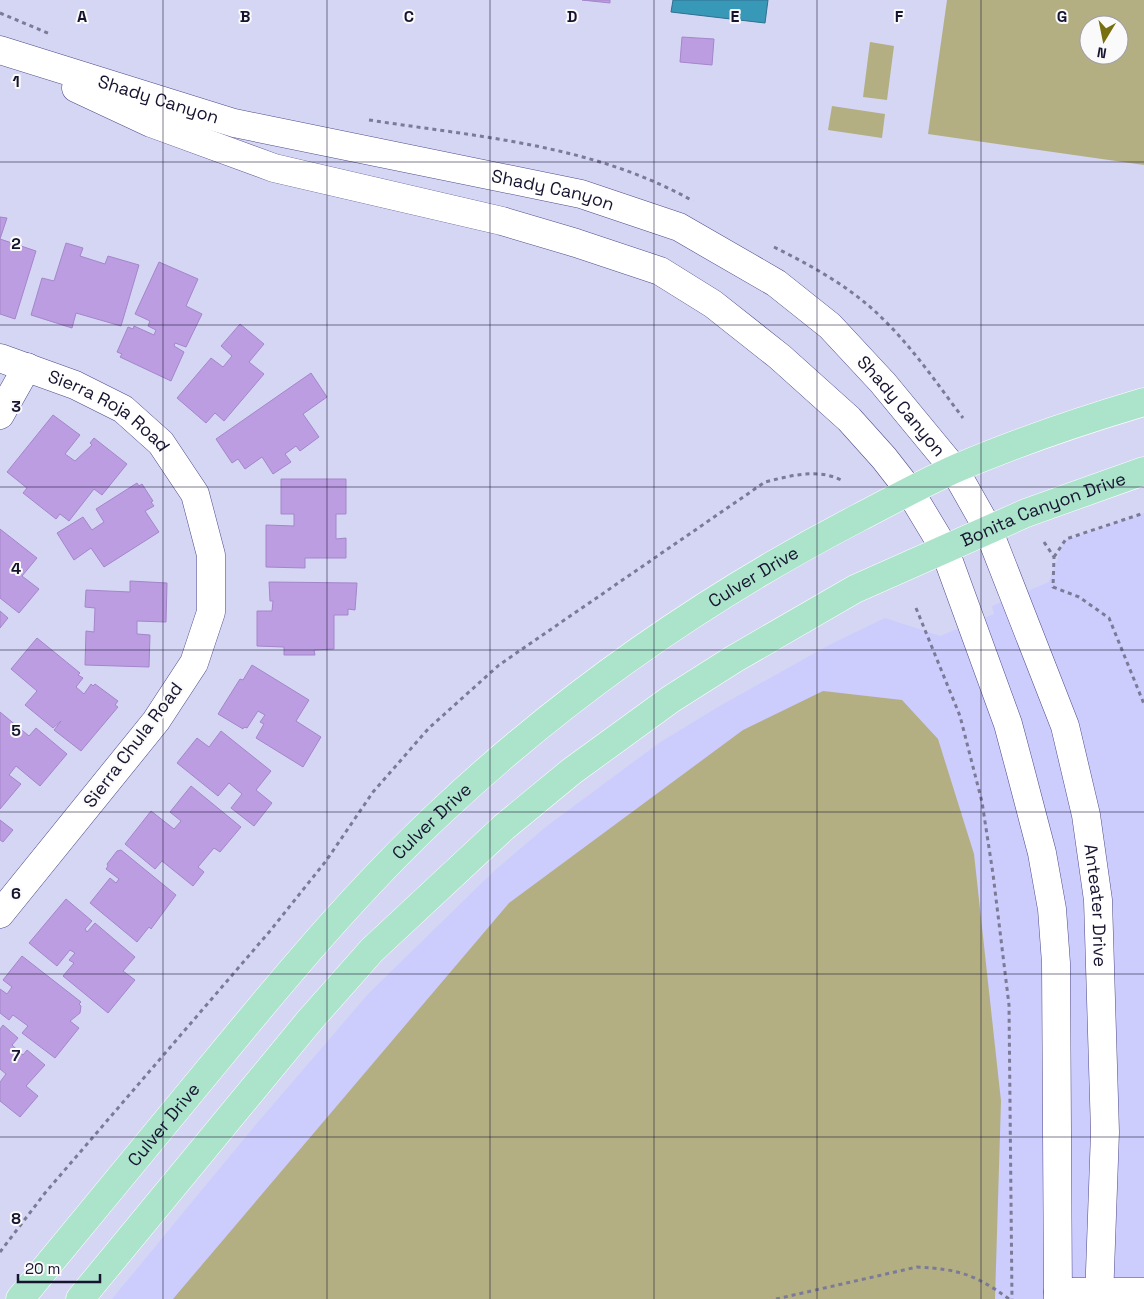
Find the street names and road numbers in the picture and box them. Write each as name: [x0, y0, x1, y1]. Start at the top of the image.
street label: Shady Canyon: [95, 69, 222, 129]
street label: Shady Canyon: [490, 164, 617, 215]
street label: Shady Canyon: [852, 350, 951, 461]
street label: Sierra Roja Road: [45, 364, 175, 456]
street label: Bonita Canyon Drive: [957, 466, 1129, 552]
street label: Culver Drive: [704, 541, 803, 613]
street label: Sierra Chula Road: [78, 677, 187, 812]
street label: Culver Drive: [387, 778, 476, 864]
street label: Anteater Drive: [1079, 842, 1112, 967]
street label: Culver Drive: [122, 1078, 205, 1171]

